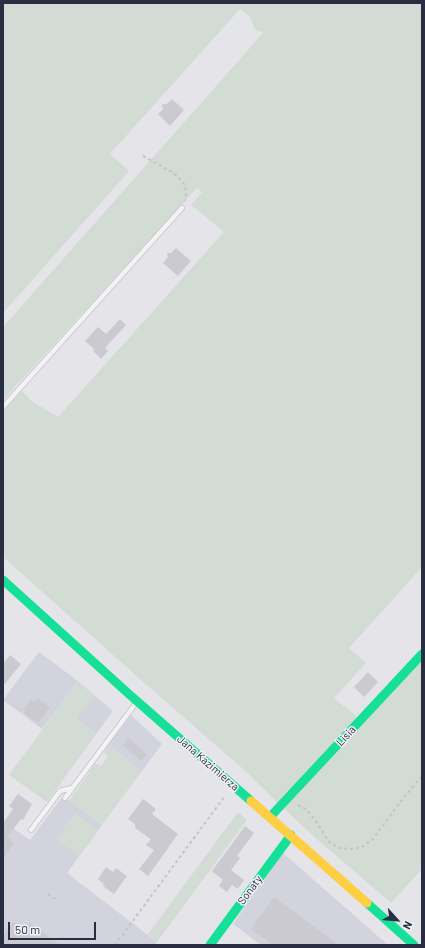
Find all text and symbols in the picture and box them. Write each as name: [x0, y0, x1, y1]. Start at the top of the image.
street label: Lisia: [333, 723, 359, 749]
street label: Jana Kazimierza: [174, 732, 242, 794]
street label: Sonaty: [235, 873, 265, 907]
north arrow: [377, 900, 417, 940]
scale bar: [10, 914, 98, 940]
text: N: [401, 919, 416, 932]
text: 50 m: [15, 922, 40, 936]

